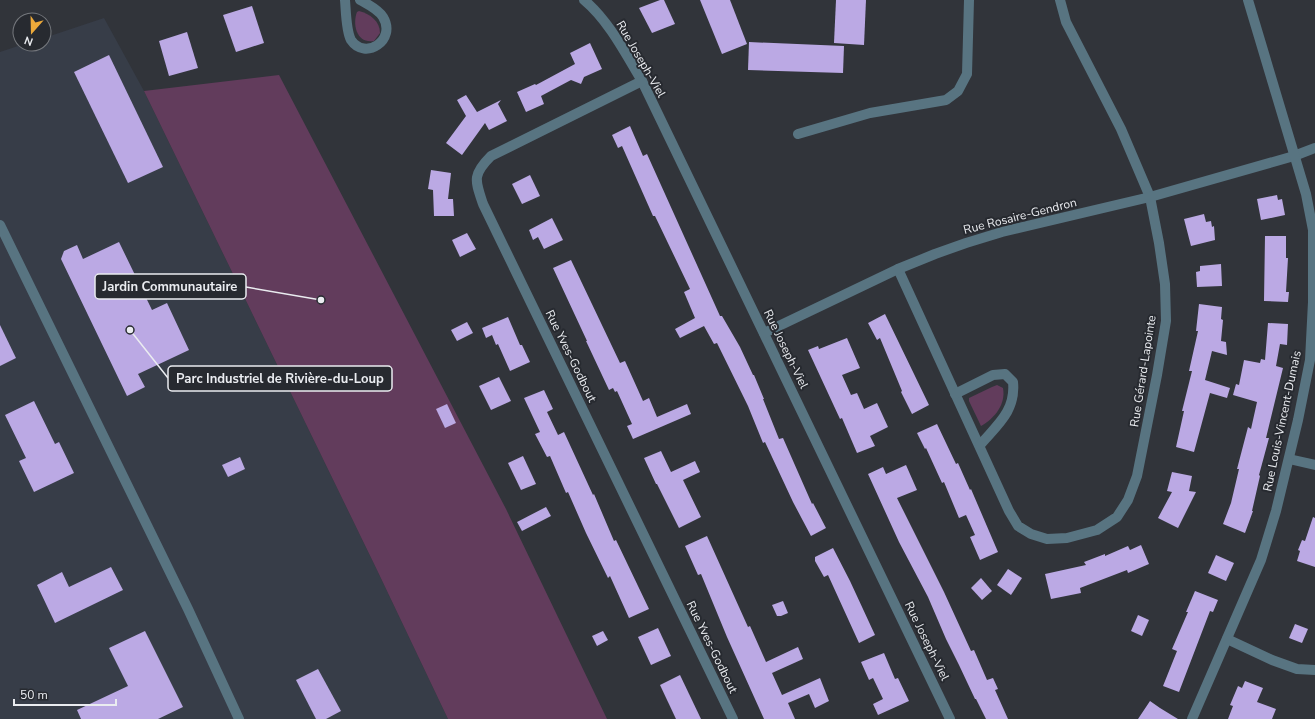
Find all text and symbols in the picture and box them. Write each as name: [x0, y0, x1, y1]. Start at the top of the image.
north arrow: [12, 12, 52, 52]
street label: Rue Joseph-Viel: [613, 18, 670, 101]
text: N: [22, 32, 35, 49]
street label: Rue Rosaire-Gendron: [962, 194, 1078, 238]
callout: Jardin Communautaire: [95, 274, 246, 299]
text: Jardin Communautaire: [102, 278, 237, 296]
street label: Rue Yves-Godbout: [542, 307, 601, 406]
street label: Rue Joseph-Viel: [760, 307, 812, 392]
street label: Rue Gérard-Lapointe: [1126, 314, 1160, 428]
street label: Rue Louis-Vincent-Dumais: [1259, 349, 1305, 493]
callout: Parc Industriel de Rivière-du-Loup: [168, 366, 392, 391]
text: Parc Industriel de Rivière-du-Loup: [176, 370, 384, 388]
street label: Rue Yves-Godbout: [683, 598, 742, 697]
street label: Rue Joseph-Viel: [901, 599, 953, 684]
scale bar: [14, 681, 116, 707]
text: 50 m: [20, 687, 48, 703]

